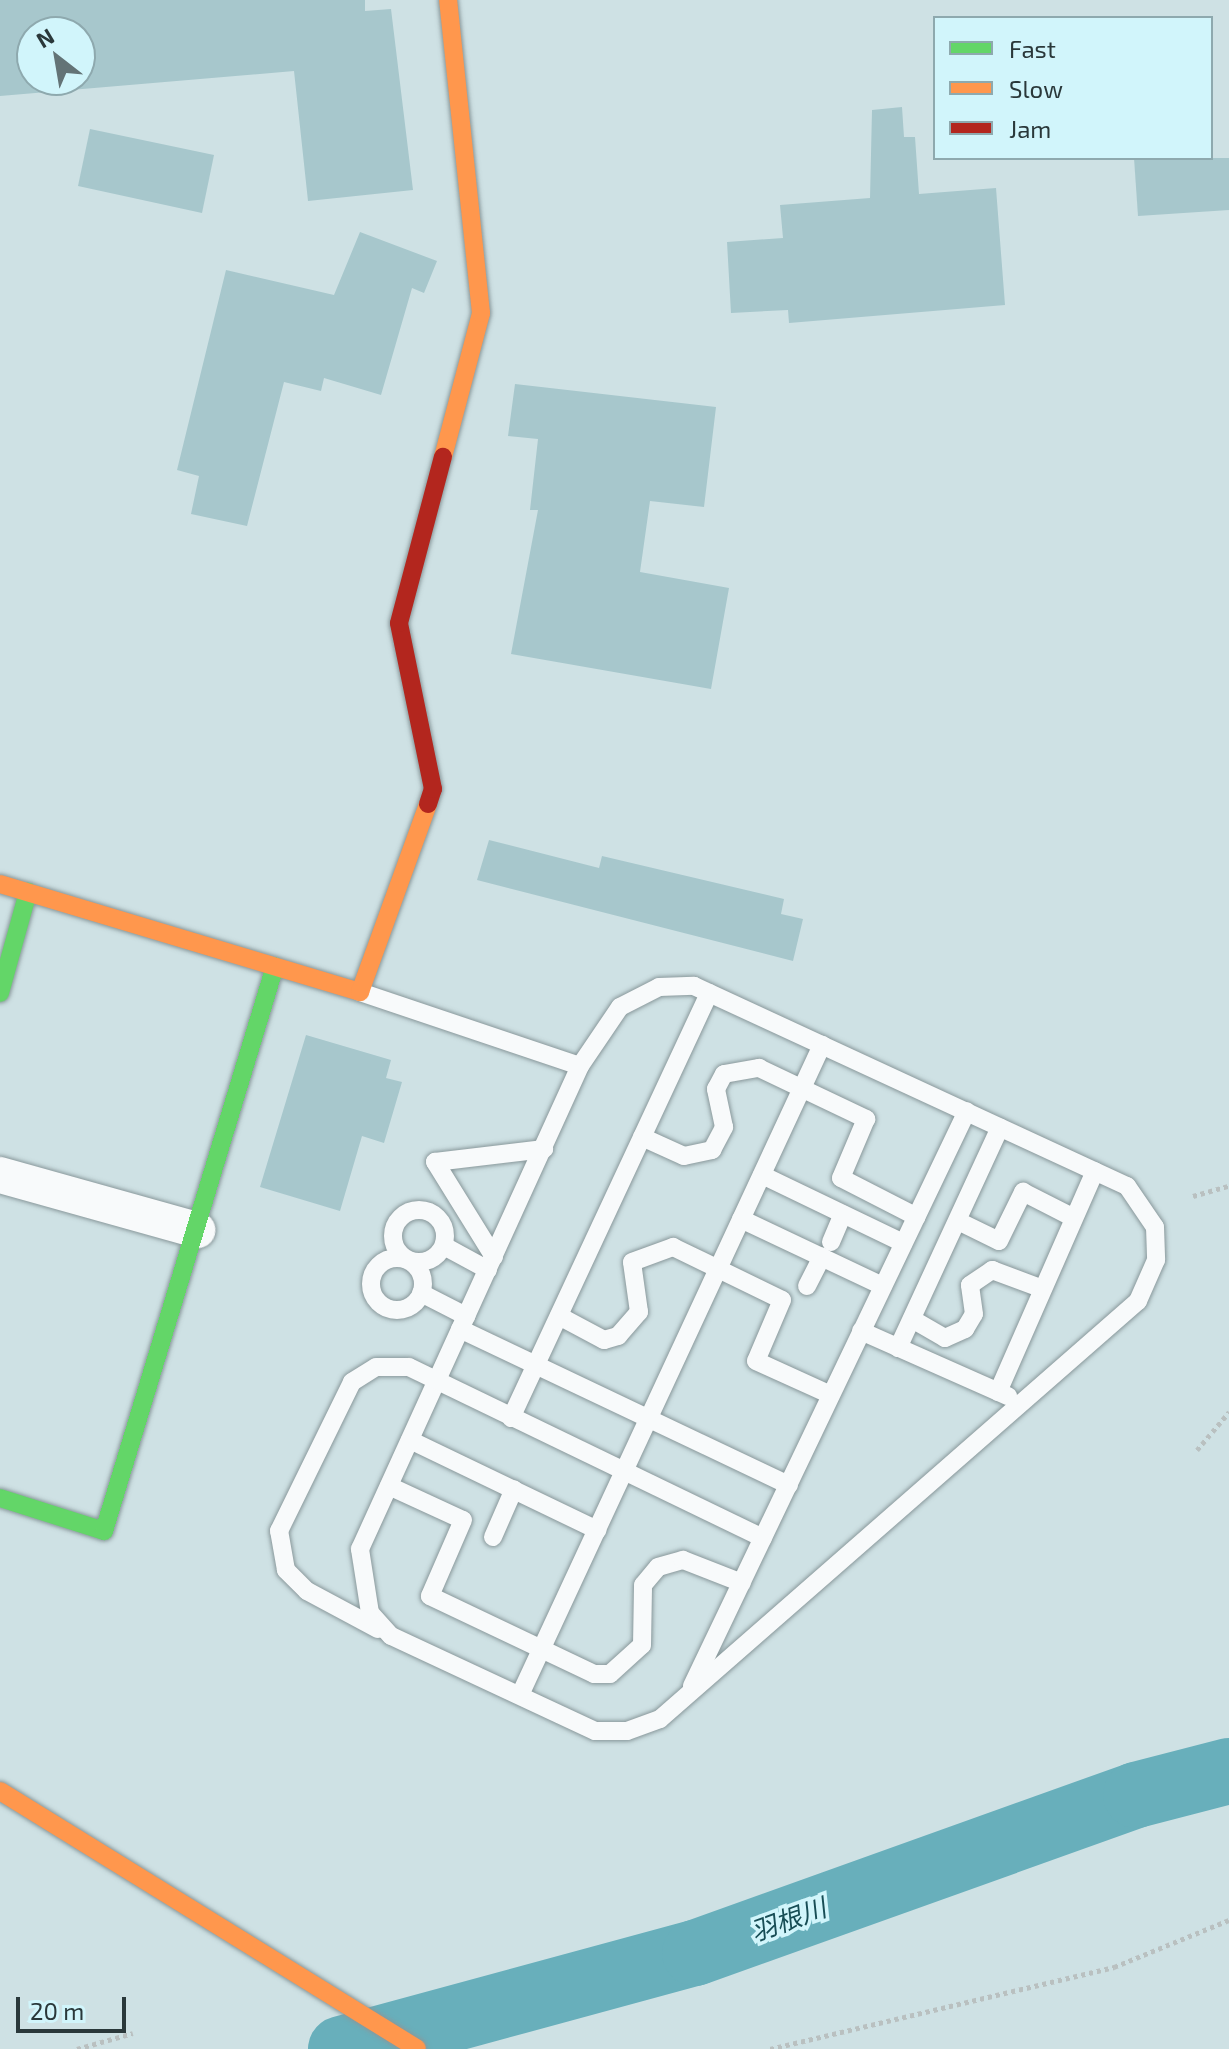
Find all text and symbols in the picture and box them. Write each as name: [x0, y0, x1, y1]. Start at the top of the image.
north arrow: [16, 16, 96, 96]
legend: [933, 16, 1213, 160]
text: N: [31, 22, 58, 52]
text: Fast: [1009, 34, 1056, 63]
text: Slow: [1009, 74, 1063, 103]
text: Jam: [1009, 114, 1051, 143]
water label: 羽根川: [746, 1891, 830, 1947]
scale bar: [20, 1981, 130, 2031]
text: 20 m: [30, 1996, 84, 2025]

